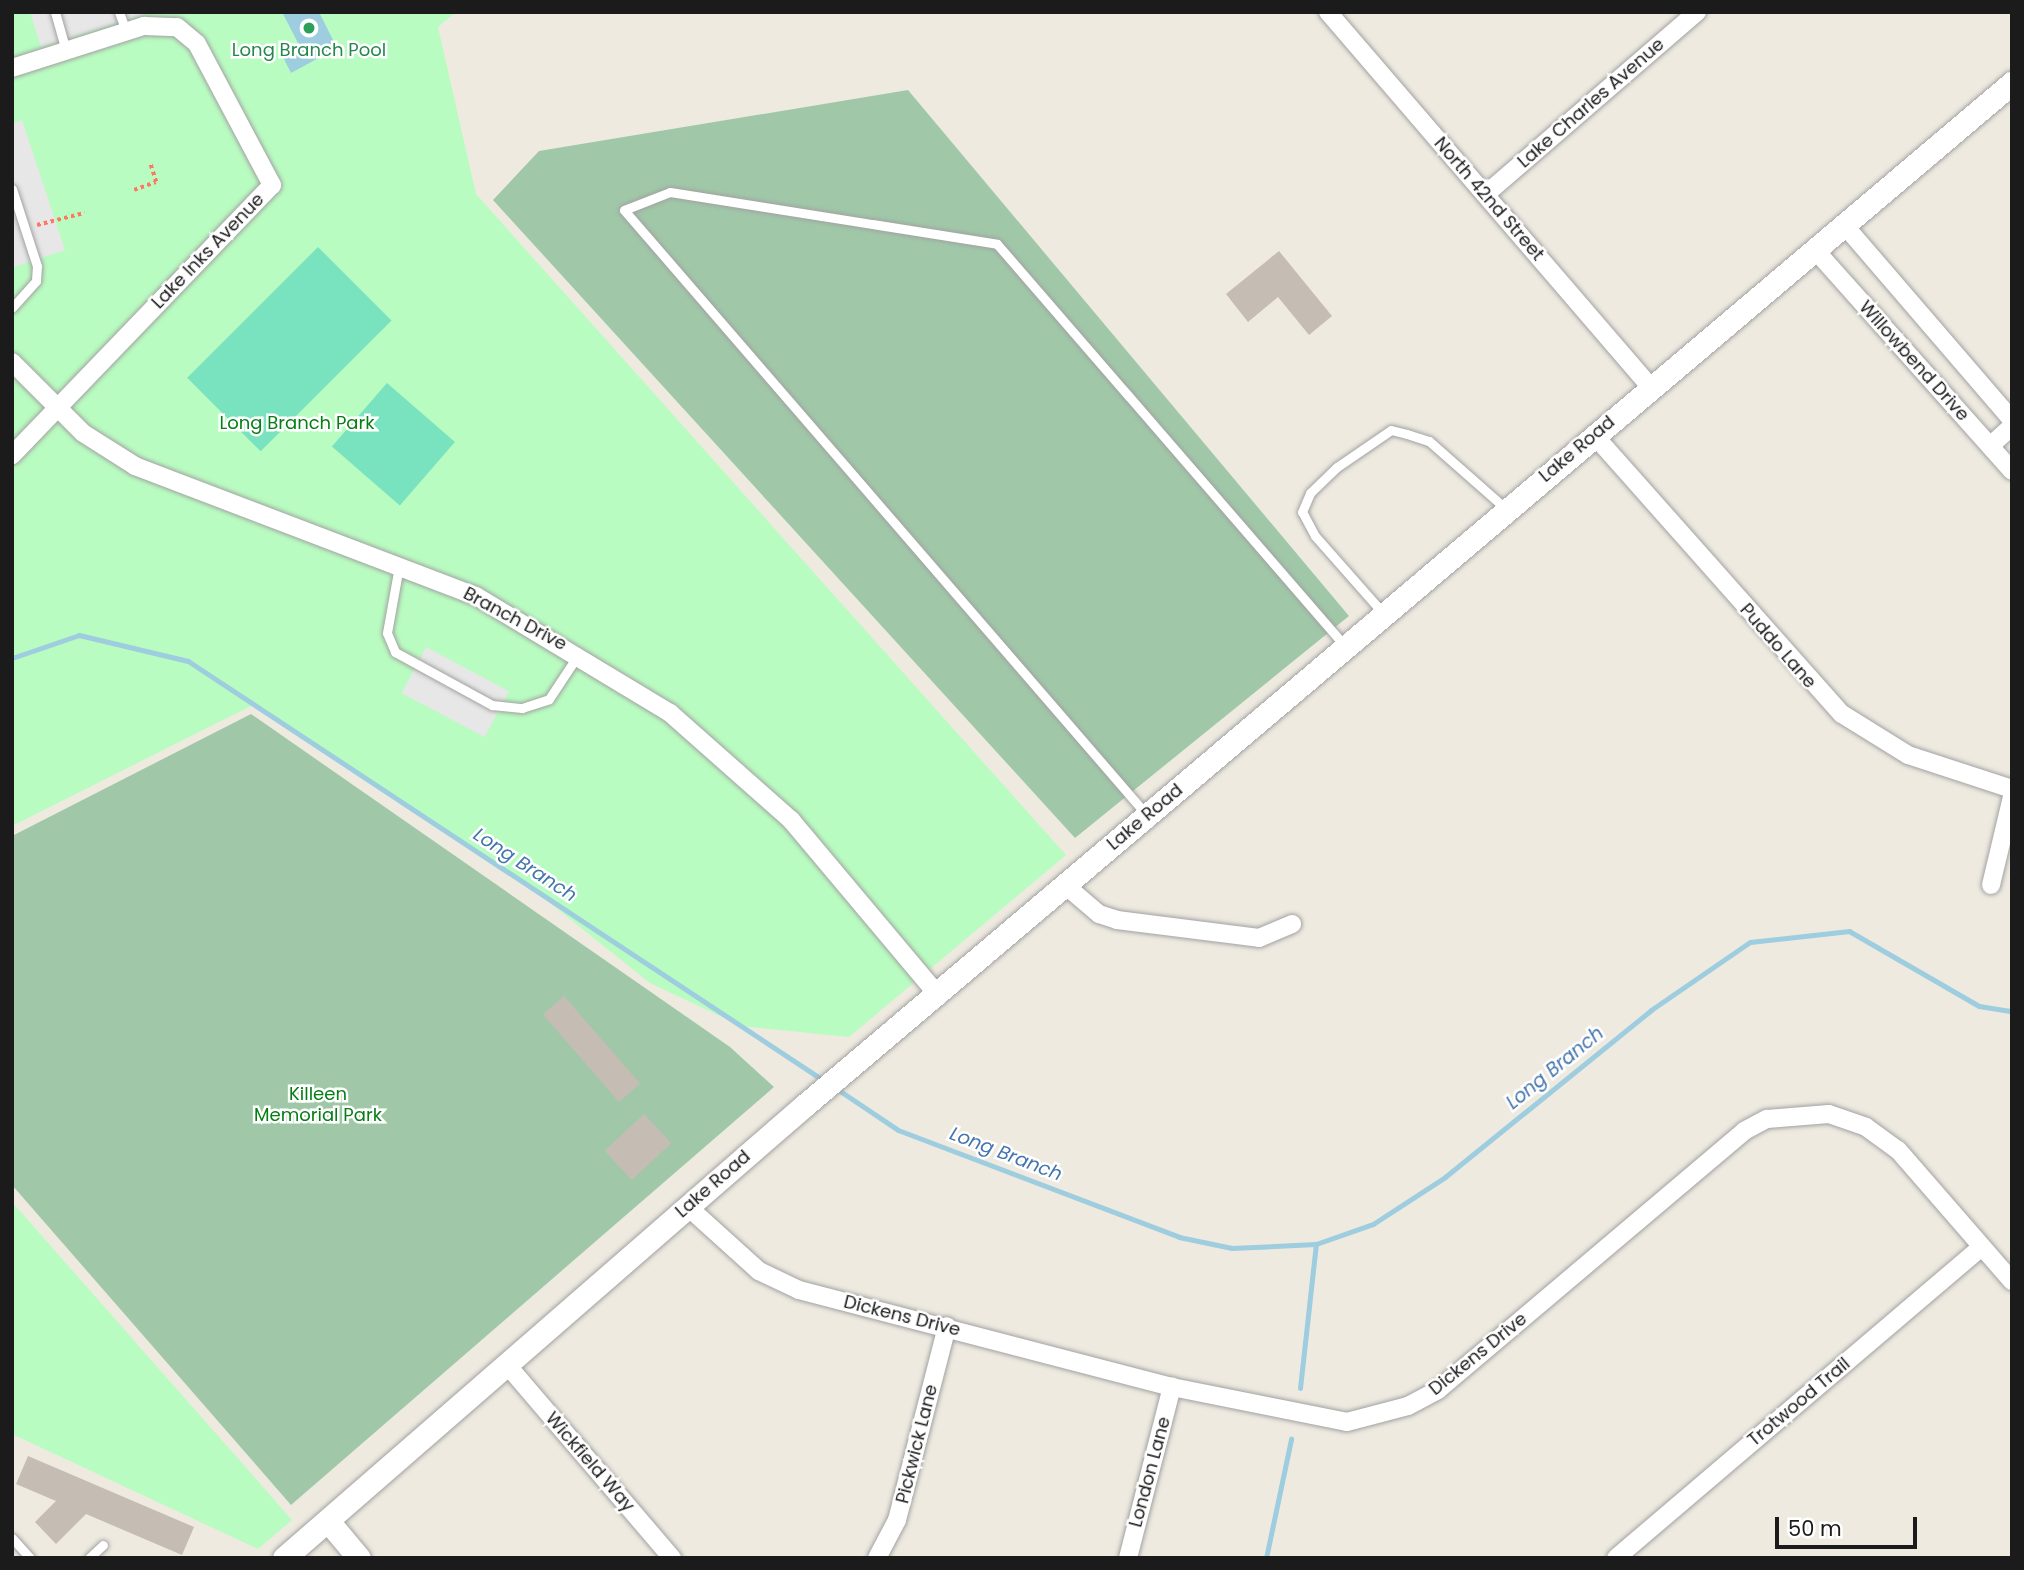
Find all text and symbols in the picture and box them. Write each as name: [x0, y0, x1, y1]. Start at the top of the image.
marker: Long Branch Pool: [301, 20, 317, 36]
street label: Lake Charles Avenue: [1513, 34, 1669, 172]
place label: Long Branch Pool: [232, 39, 386, 61]
street label: North 42nd Street: [1429, 133, 1549, 265]
street label: Lake Inks Avenue: [147, 189, 269, 313]
street label: Willowbend Drive: [1854, 297, 1974, 425]
street label: Lake Road: [1535, 411, 1619, 487]
park label: Long Branch Park: [219, 412, 375, 434]
street label: Branch Drive: [460, 583, 570, 655]
street label: Puddo Lane: [1735, 599, 1821, 693]
street label: Lake Road: [1103, 779, 1187, 855]
water label: Long Branch: [469, 823, 581, 907]
water label: Long Branch: [1502, 1022, 1608, 1114]
park label: Killeen Memorial Park: [254, 1084, 382, 1126]
water label: Long Branch: [947, 1122, 1065, 1186]
street label: Lake Road: [671, 1146, 755, 1222]
street label: Dickens Drive: [841, 1291, 963, 1341]
street label: Dickens Drive: [1425, 1308, 1531, 1400]
street label: Trotwood Trail: [1744, 1353, 1854, 1451]
street label: Pickwick Lane: [892, 1382, 942, 1506]
street label: Wickfield Way: [541, 1408, 639, 1516]
street label: London Lane: [1125, 1414, 1175, 1530]
scale bar: [1779, 1504, 1921, 1548]
text: 50 m: [1788, 1514, 1842, 1543]

